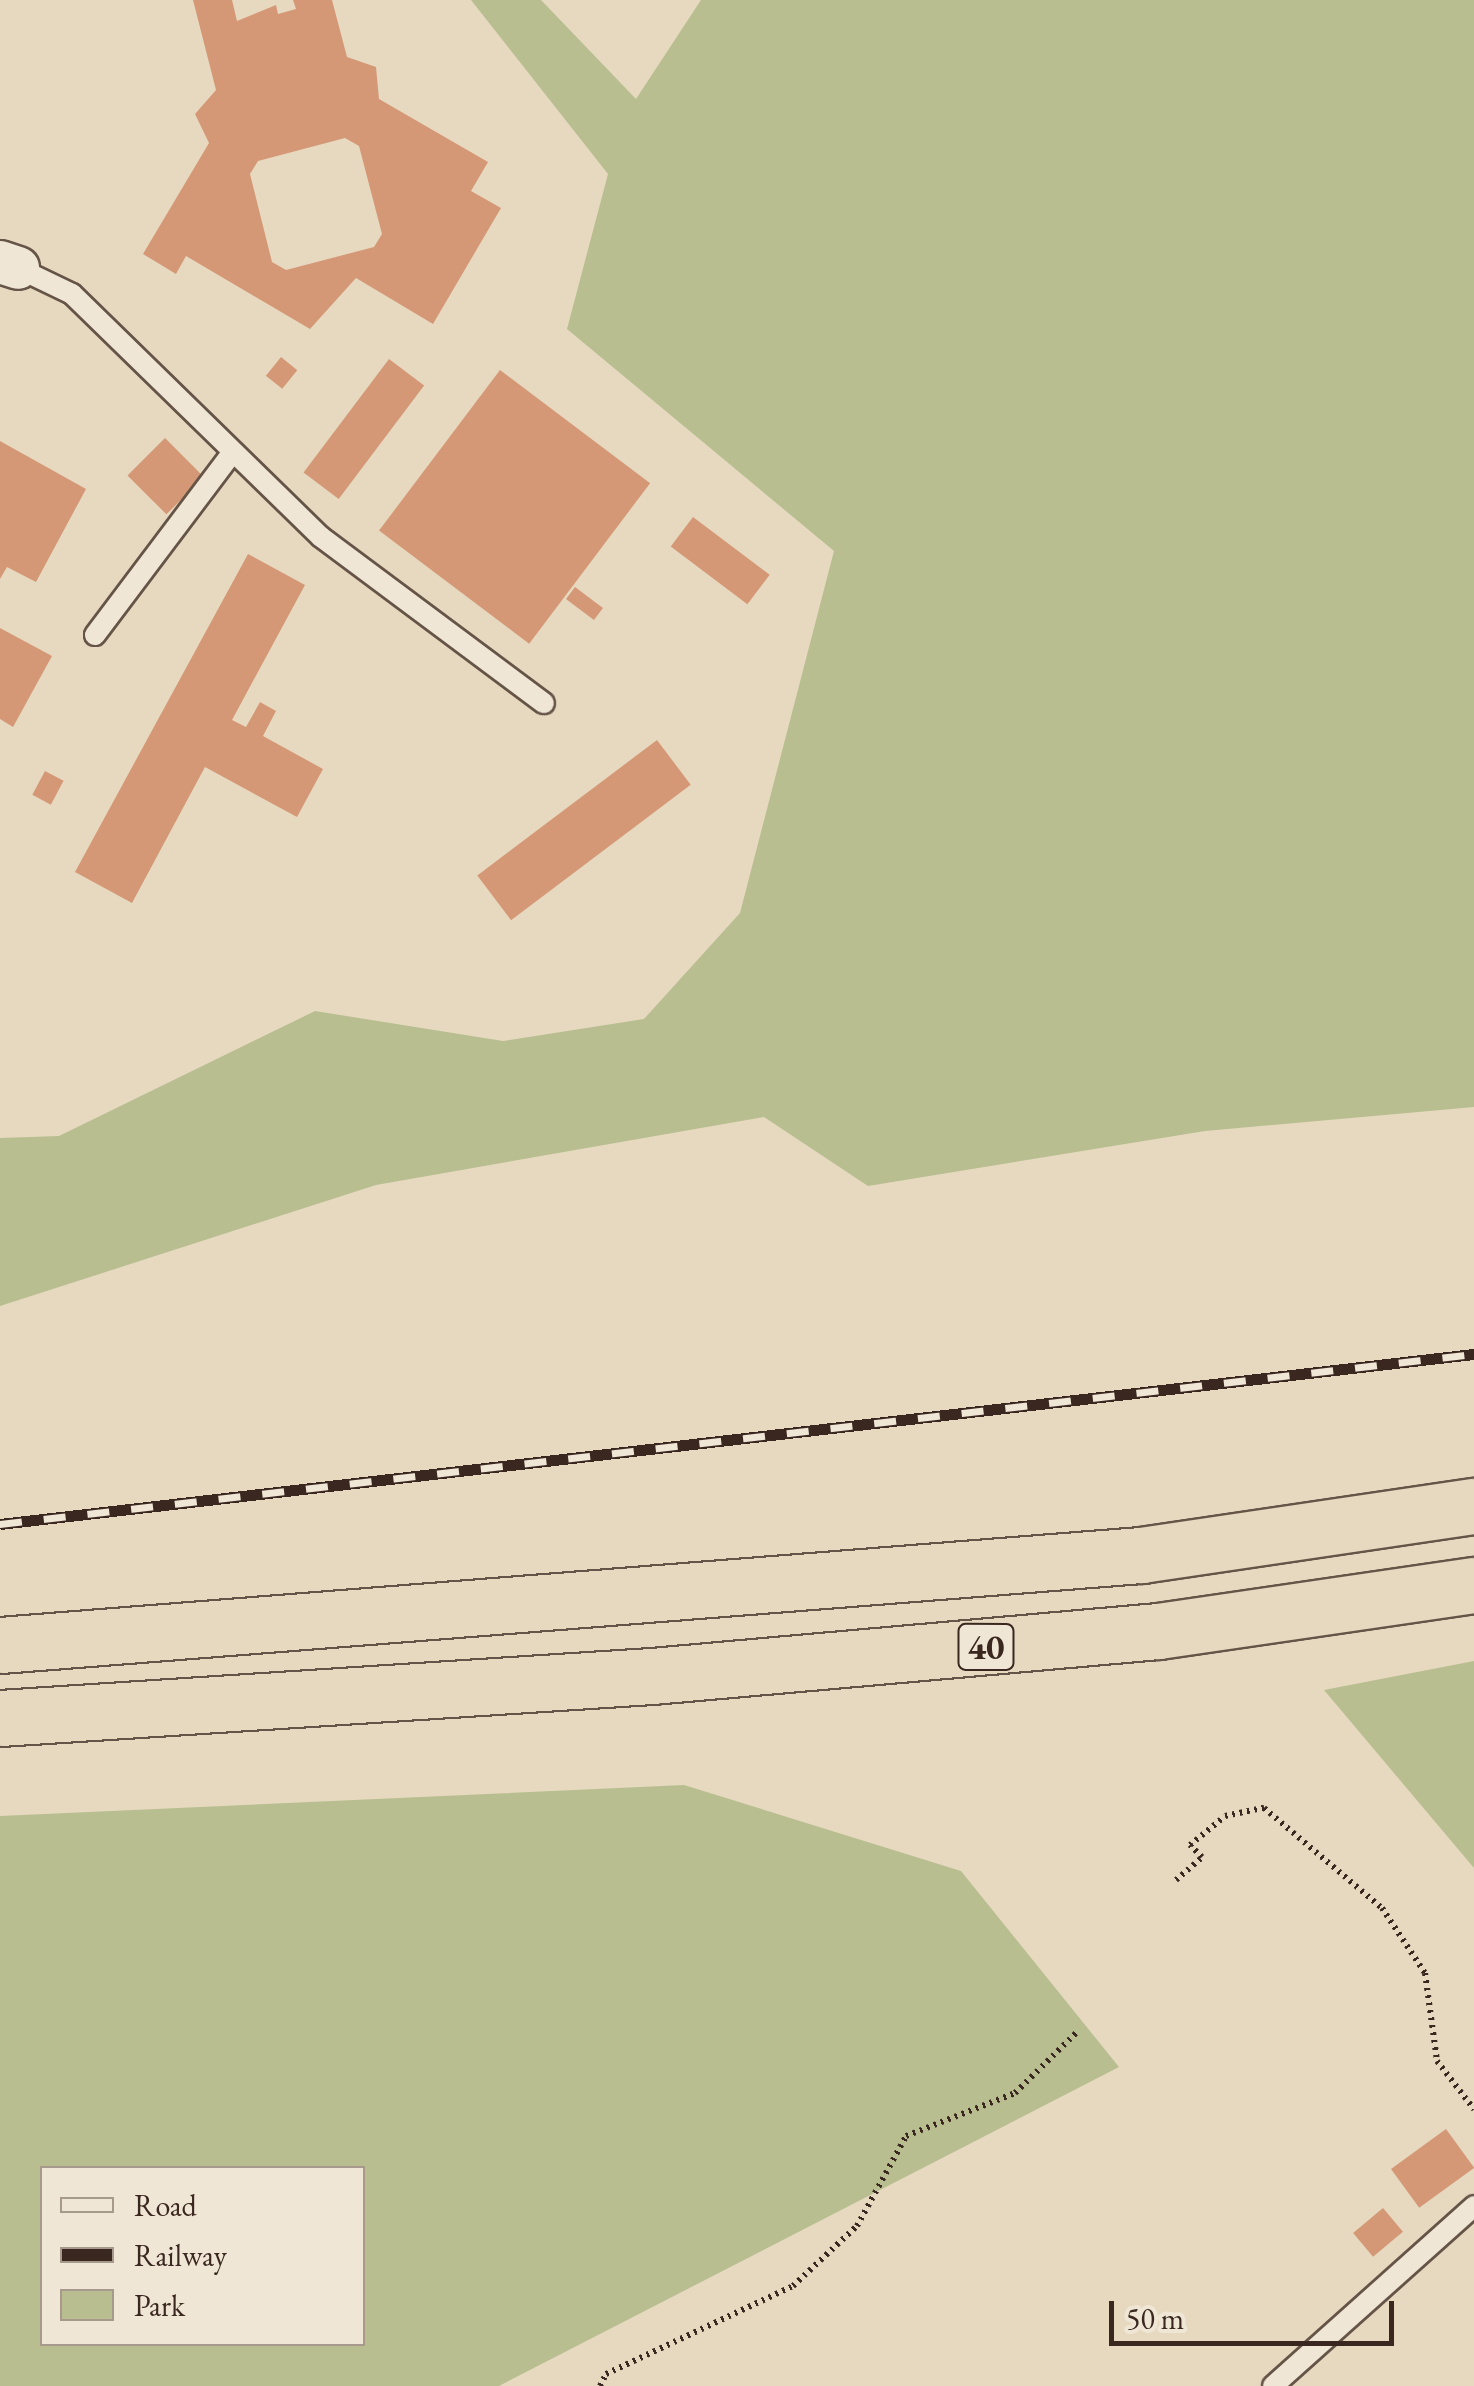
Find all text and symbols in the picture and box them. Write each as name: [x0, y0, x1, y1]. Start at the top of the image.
road number: 40: [956, 1617, 1016, 1677]
legend: [40, 2166, 365, 2346]
text: Road: [134, 2186, 197, 2225]
text: Railway: [134, 2236, 227, 2275]
scale bar: [1114, 2281, 1399, 2343]
text: Park: [134, 2286, 185, 2325]
text: 50 m: [1126, 2299, 1184, 2338]

